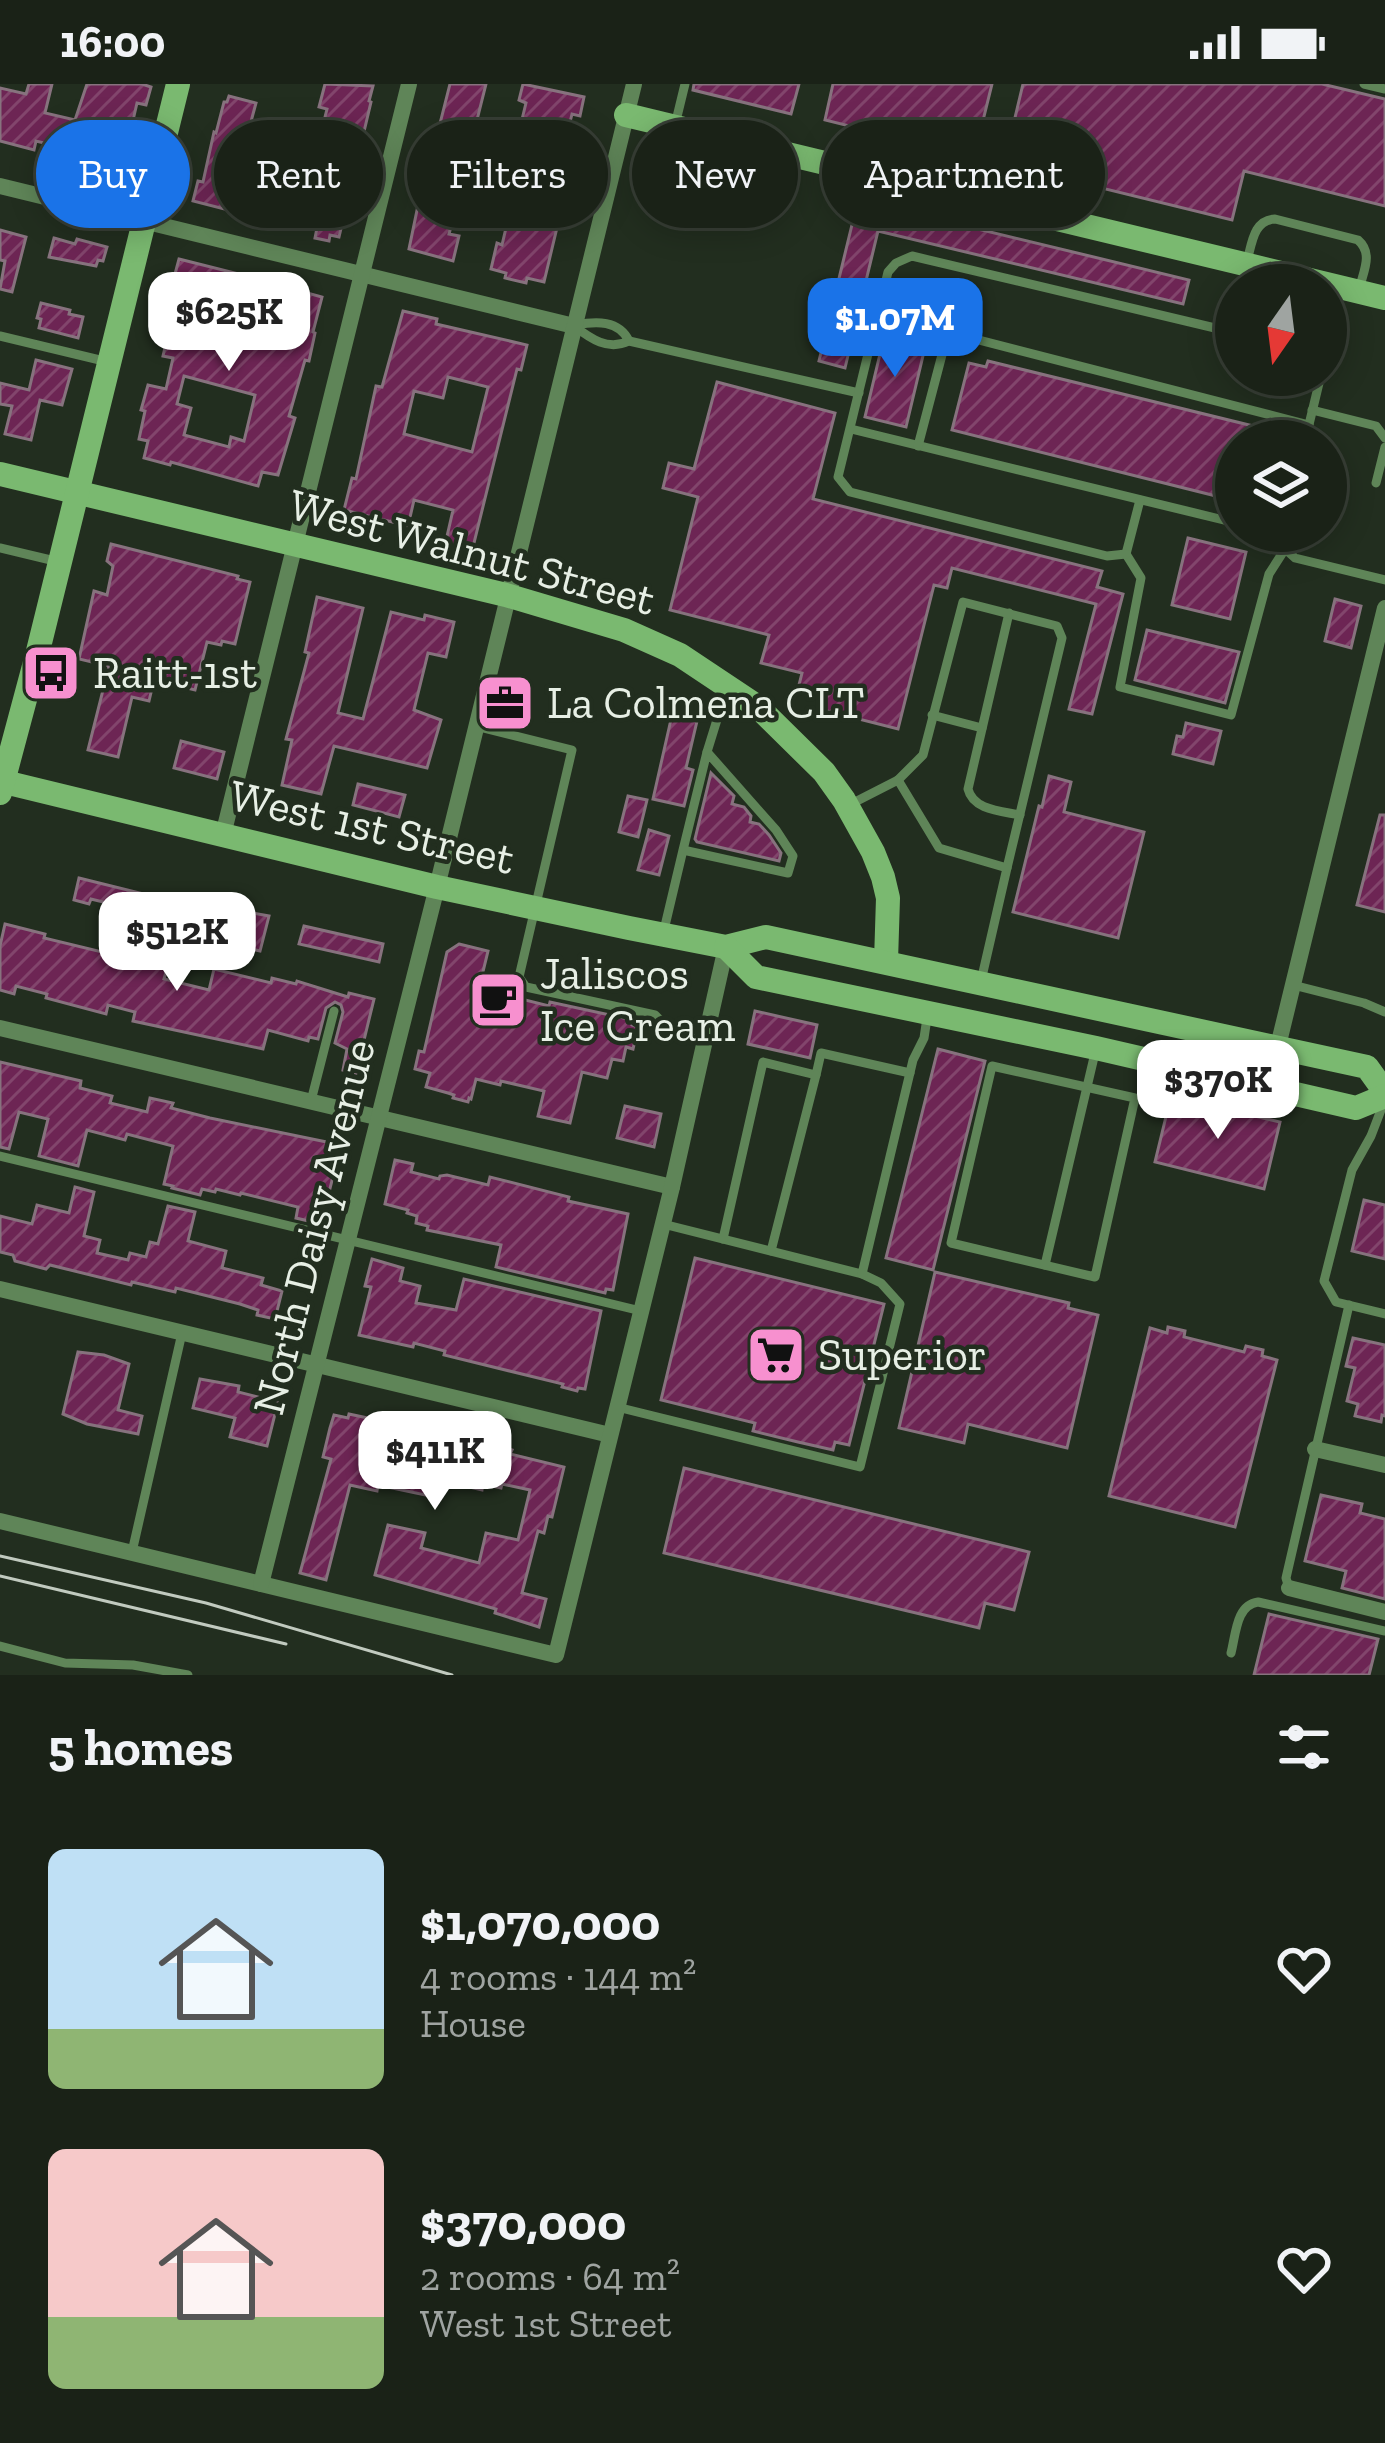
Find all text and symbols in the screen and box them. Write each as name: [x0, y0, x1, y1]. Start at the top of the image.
text: 16:00: [60, 15, 165, 69]
chip: Buy: [36, 120, 190, 228]
chip: Rent: [214, 120, 383, 228]
chip: Filters: [407, 120, 608, 228]
chip: New: [632, 120, 798, 228]
chip: Apartment: [822, 120, 1105, 228]
north arrow: [1215, 264, 1347, 396]
map controls: [1215, 264, 1347, 552]
pin: $625K: [145, 272, 313, 374]
pin: $1.07M: [797, 278, 993, 380]
text: $625K: [175, 287, 283, 334]
text: $1.07M: [835, 293, 955, 340]
button: layers: [1215, 420, 1347, 552]
street label: West Walnut Street: [283, 477, 661, 627]
bus stop icon: Raitt-1st: [20, 642, 82, 704]
place label: Raitt-1st: [93, 646, 257, 700]
office icon: La Colmena CLT: [474, 672, 536, 734]
place label: La Colmena CLT: [547, 676, 864, 730]
street label: West 1st Street: [225, 768, 520, 886]
pin: $512K: [93, 892, 261, 994]
text: $512K: [126, 907, 228, 954]
place label: Jaliscos Ice Cream: [540, 947, 735, 1053]
cafe icon: Jaliscos Ice Cream: [467, 969, 529, 1031]
street label: North Daisy Avenue: [241, 1034, 387, 1420]
pin: $370K: [1134, 1040, 1302, 1142]
text: $370K: [1164, 1055, 1272, 1102]
supermarket icon: Superior: [745, 1324, 807, 1386]
place label: Superior: [818, 1328, 987, 1382]
pin: $411K: [351, 1411, 519, 1513]
text: $411K: [385, 1426, 485, 1473]
icon: filters: [1271, 1714, 1337, 1780]
text: 5 homes: [48, 1717, 233, 1778]
text: $1,070,000: [420, 1892, 660, 1953]
icon: home: [144, 1897, 288, 2041]
icon: heart: [1271, 1936, 1337, 2002]
text: 4 rooms · 144 m²: [420, 1953, 696, 2000]
text: House: [420, 2000, 526, 2047]
text: $370,000: [420, 2192, 626, 2253]
icon: home: [144, 2197, 288, 2341]
icon: heart: [1271, 2236, 1337, 2302]
text: 2 rooms · 64 m²: [420, 2253, 680, 2300]
text: West 1st Street: [420, 2300, 672, 2347]

